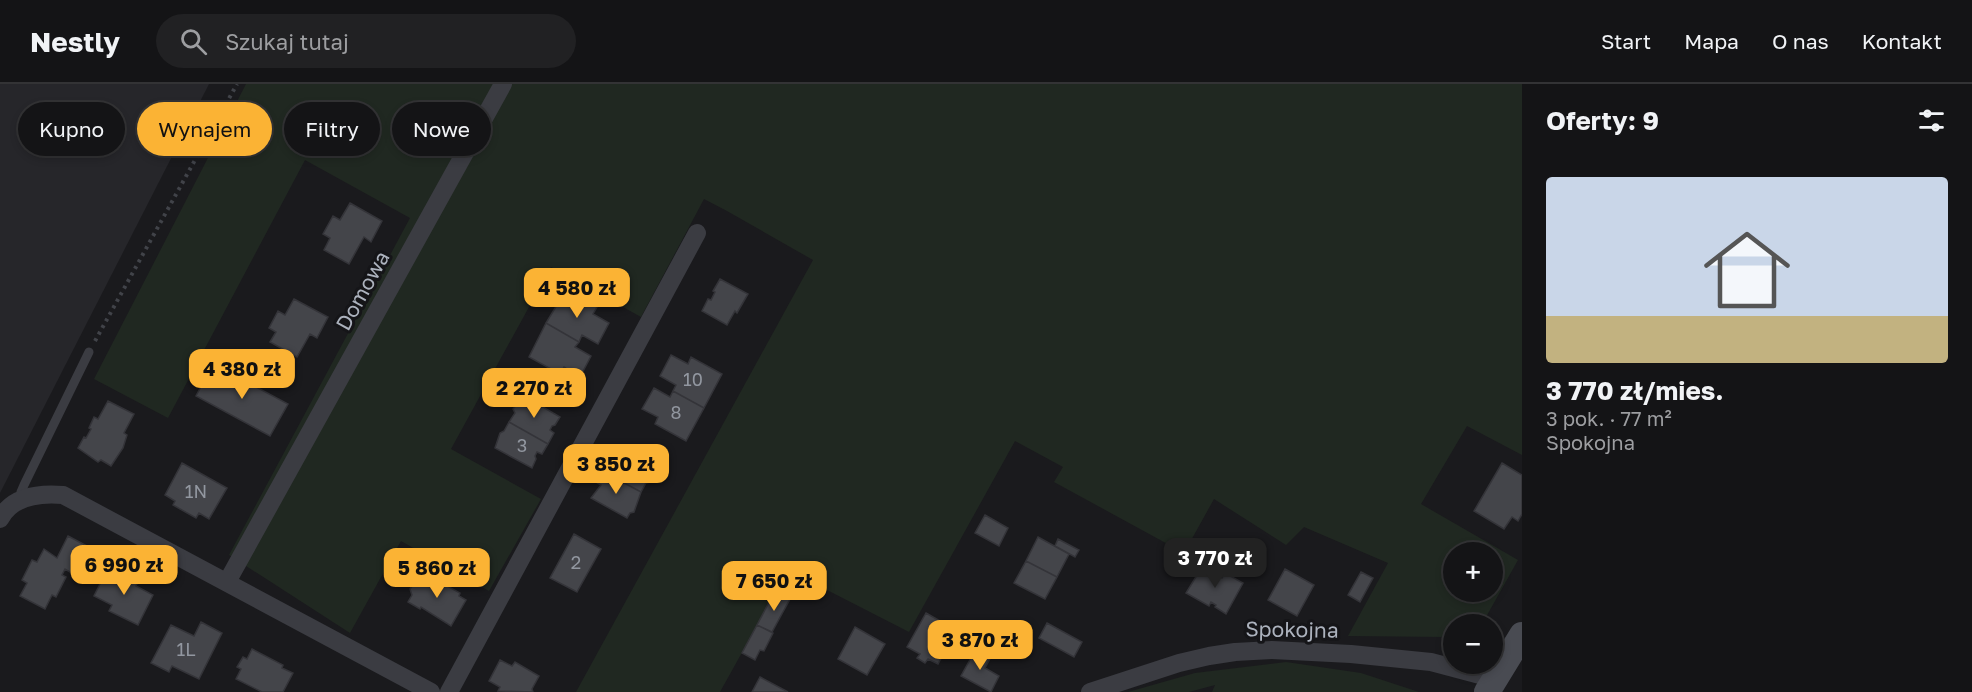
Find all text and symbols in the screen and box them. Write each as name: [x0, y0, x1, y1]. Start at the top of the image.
search box: [156, 14, 576, 68]
text: Nestly: [30, 25, 120, 58]
icon: search: [177, 25, 210, 58]
text: Szukaj tutaj: [225, 28, 349, 55]
text: Start: [1601, 28, 1651, 54]
text: Mapa: [1684, 28, 1739, 54]
text: O nas: [1772, 28, 1829, 54]
text: Kontakt: [1862, 28, 1942, 54]
chip: Kupno: [18, 102, 125, 156]
chip: Wynajem: [137, 102, 272, 156]
chip: Filtry: [284, 102, 380, 156]
chip: Nowe: [392, 102, 491, 156]
icon: filters: [1915, 104, 1948, 137]
text: Oferty: 9: [1546, 105, 1659, 136]
icon: home: [1693, 216, 1801, 324]
street label: Domowa: [330, 246, 395, 335]
pin: 4 580 zł: [515, 268, 639, 319]
text: 4 580 zł: [538, 275, 616, 299]
pin: 4 380 zł: [180, 349, 304, 400]
text: 4 380 zł: [203, 356, 281, 380]
pin: 2 270 zł: [472, 368, 596, 419]
house number: 10: [683, 368, 703, 390]
text: 2 270 zł: [496, 375, 572, 399]
text: 3 770 zł/mies.: [1546, 375, 1724, 406]
house number: 8: [671, 401, 681, 423]
text: 3 pok. · 77 m²: [1546, 406, 1672, 430]
text: Spokojna: [1546, 430, 1635, 454]
house number: 3: [517, 434, 527, 456]
pin: 3 850 zł: [554, 444, 678, 495]
text: 3 850 zł: [577, 451, 655, 475]
house number: 1N: [185, 480, 207, 502]
pin: 3 770 zł: [1153, 538, 1277, 589]
map controls: [1443, 542, 1503, 674]
button: +: [1443, 542, 1503, 602]
pin: 6 990 zł: [62, 545, 186, 596]
text: 3 770 zł: [1178, 545, 1252, 569]
pin: 5 860 zł: [375, 548, 499, 599]
house number: 2: [571, 551, 581, 573]
text: 6 990 zł: [85, 552, 163, 576]
text: 5 860 zł: [398, 555, 476, 579]
pin: 7 650 zł: [712, 561, 836, 612]
text: 7 650 zł: [736, 568, 812, 592]
button: −: [1443, 614, 1503, 674]
street label: Spokojna: [1245, 615, 1339, 643]
pin: 3 870 zł: [918, 620, 1042, 671]
text: 3 870 zł: [942, 627, 1018, 651]
house number: 1L: [177, 638, 196, 660]

